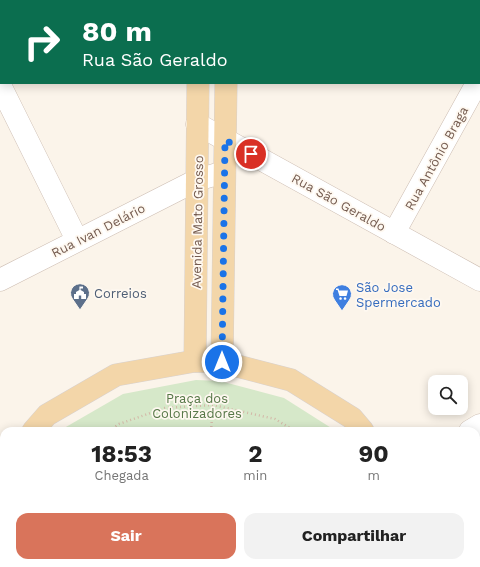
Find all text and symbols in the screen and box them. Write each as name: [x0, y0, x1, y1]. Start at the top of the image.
text: 80 m: [82, 15, 152, 48]
icon: right: [16, 16, 68, 68]
text: Rua São Geraldo: [82, 49, 228, 70]
street label: Rua Antônio Braga: [402, 103, 471, 213]
pin: [234, 137, 268, 171]
icon: arrive: [240, 143, 262, 165]
street label: Avenida Mato Grosso: [189, 155, 206, 289]
street label: Rua São Geraldo: [289, 170, 389, 235]
street label: Rua Ivan Delário: [49, 200, 148, 261]
place label: São Jose Spermercado: [356, 280, 441, 310]
public building icon: Correios: [69, 282, 91, 310]
supermarket icon: São Jose Spermercado: [331, 283, 353, 311]
place label: Correios: [94, 286, 147, 301]
position arrow: [201, 341, 243, 383]
map controls: [428, 375, 468, 415]
button: search: [428, 375, 468, 415]
park label: Praça dos Colonizadores: [152, 391, 242, 421]
text: 18:53: [91, 440, 152, 468]
text: 2: [248, 440, 262, 468]
text: 90: [358, 440, 389, 468]
text: Chegada: [95, 468, 149, 483]
text: min: [243, 468, 267, 483]
text: m: [367, 468, 380, 483]
button: Sair: [16, 513, 236, 559]
button: Compartilhar: [244, 513, 464, 559]

